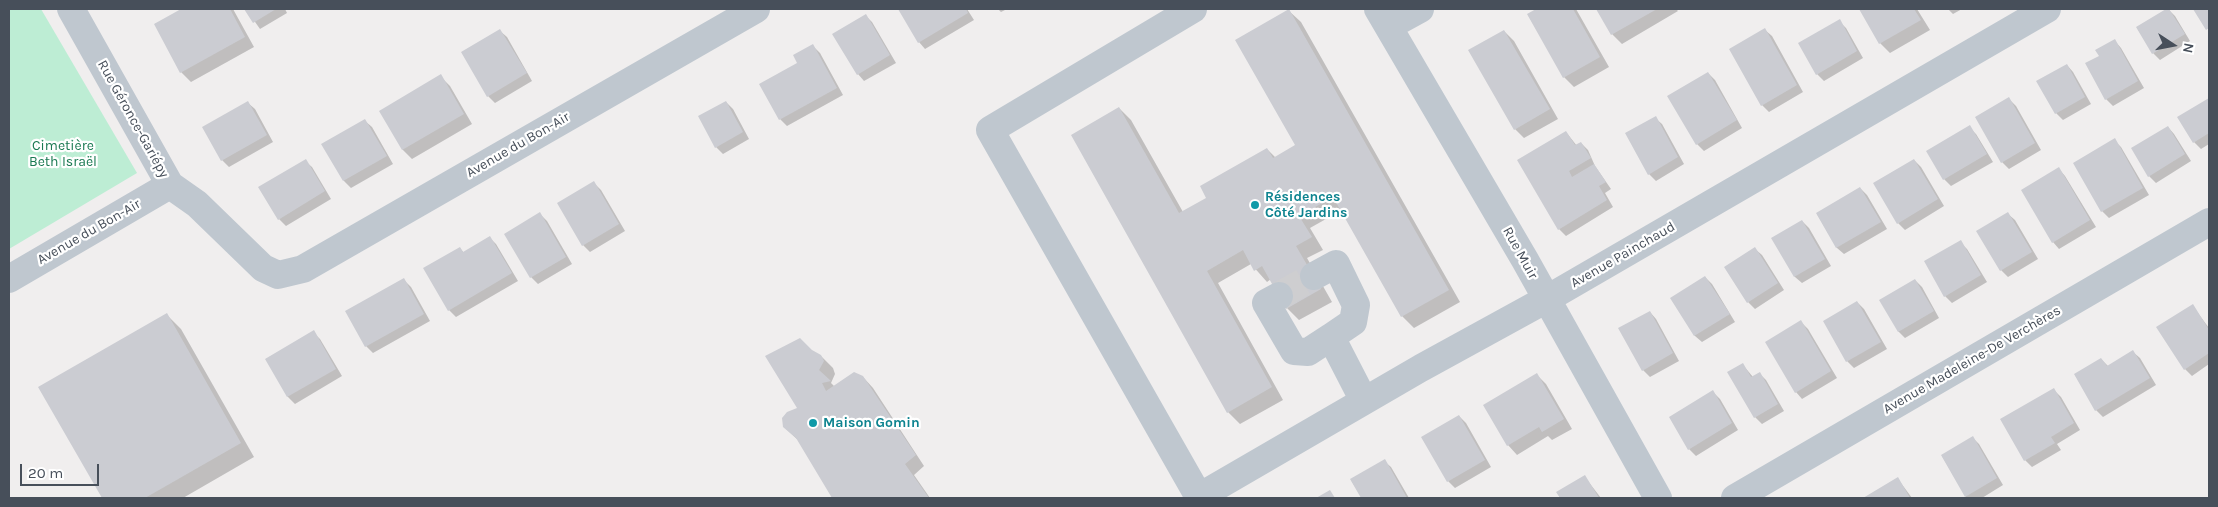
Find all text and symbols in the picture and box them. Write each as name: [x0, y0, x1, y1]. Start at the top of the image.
north arrow: [2148, 20, 2198, 70]
text: N: [2179, 41, 2198, 55]
street label: Rue Géronce-Gariépy: [94, 57, 172, 181]
street label: Avenue du Bon-Air: [463, 109, 573, 181]
park label: Cimetière Beth Israël: [29, 138, 97, 170]
place label: Résidences Côté Jardins: [1265, 189, 1347, 222]
street label: Avenue du Bon-Air: [34, 196, 144, 268]
marker: Résidences Côté Jardins: [1249, 199, 1261, 211]
street label: Avenue Painchaud: [1568, 218, 1678, 292]
street label: Rue Muir: [1499, 224, 1541, 282]
street label: Avenue Madeleine-De Verchères: [1880, 302, 2064, 418]
place label: Maison Gomin: [823, 415, 920, 431]
marker: Maison Gomin: [807, 417, 819, 429]
scale bar: [22, 454, 101, 486]
text: 20 m: [28, 464, 63, 482]

